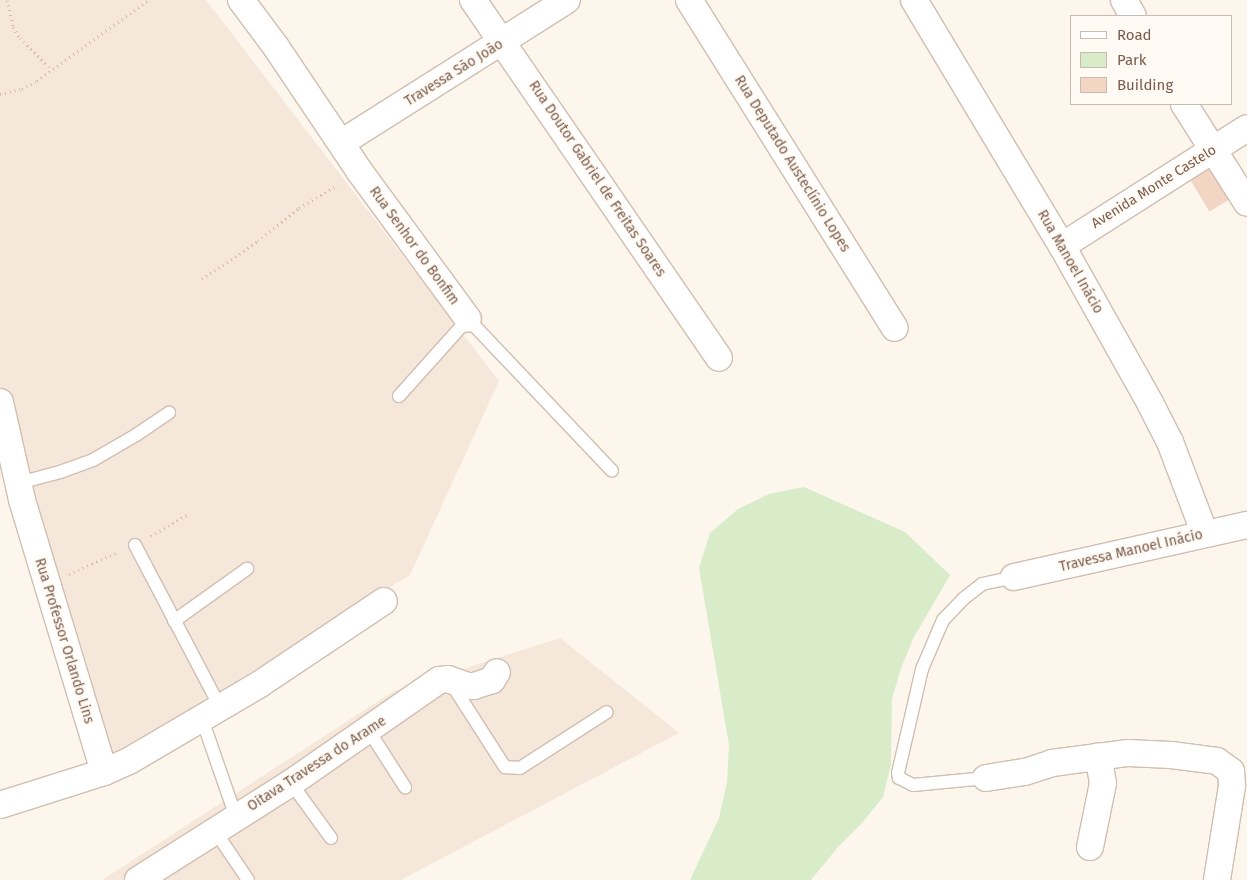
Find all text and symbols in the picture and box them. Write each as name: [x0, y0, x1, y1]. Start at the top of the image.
legend: [1070, 15, 1232, 105]
text: Road: [1117, 26, 1152, 44]
street label: Travessa São João: [402, 36, 506, 110]
text: Park: [1117, 51, 1147, 69]
street label: Rua Deputado Austeclínio Lopes: [731, 73, 853, 255]
text: Building: [1117, 76, 1173, 94]
street label: Rua Doutor Gabriel de Freitas Soares: [525, 78, 669, 280]
street label: Avenida Monte Castelo: [1088, 142, 1220, 232]
street label: Rua Senhor do Bonfim: [365, 184, 463, 308]
street label: Rua Manoel Inácio: [1033, 207, 1107, 317]
street label: Travessa Manoel Inácio: [1058, 526, 1204, 576]
street label: Rua Professor Orlando Lins: [31, 556, 97, 726]
street label: Oitava Travessa do Arame: [244, 713, 390, 815]

